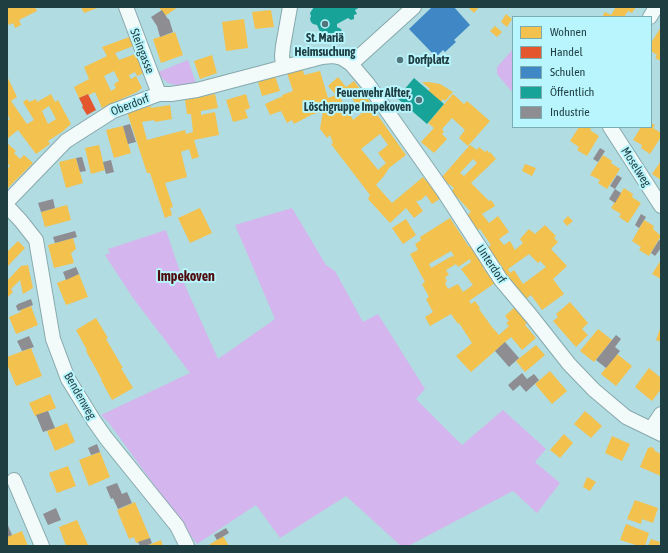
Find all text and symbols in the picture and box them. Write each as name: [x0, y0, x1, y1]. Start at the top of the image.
legend: [512, 16, 652, 128]
marker: St. Mariä Heimsuchung: [320, 19, 330, 29]
text: Wohnen: [550, 25, 587, 39]
street label: Steingasse: [127, 27, 157, 75]
place label: St. Mariä Heimsuchung: [295, 31, 355, 59]
text: Handel: [550, 45, 583, 59]
place label: Dorfplatz: [408, 53, 449, 67]
marker: Dorfplatz: [395, 55, 405, 65]
text: Schulen: [550, 65, 585, 79]
text: Öffentlich: [550, 85, 594, 99]
place label: Feuerwehr Alfter, Löschgruppe Impekoven: [304, 86, 411, 114]
street label: Oberdorf: [109, 91, 151, 119]
marker: Feuerwehr Alfter, Löschgruppe Impekoven: [414, 95, 424, 105]
text: Industrie: [550, 105, 590, 119]
street label: Moselweg: [618, 145, 654, 189]
street label: Unterdorf: [473, 242, 509, 286]
district label: Impekoven: [157, 269, 215, 285]
street label: Bendenweg: [61, 370, 99, 422]

